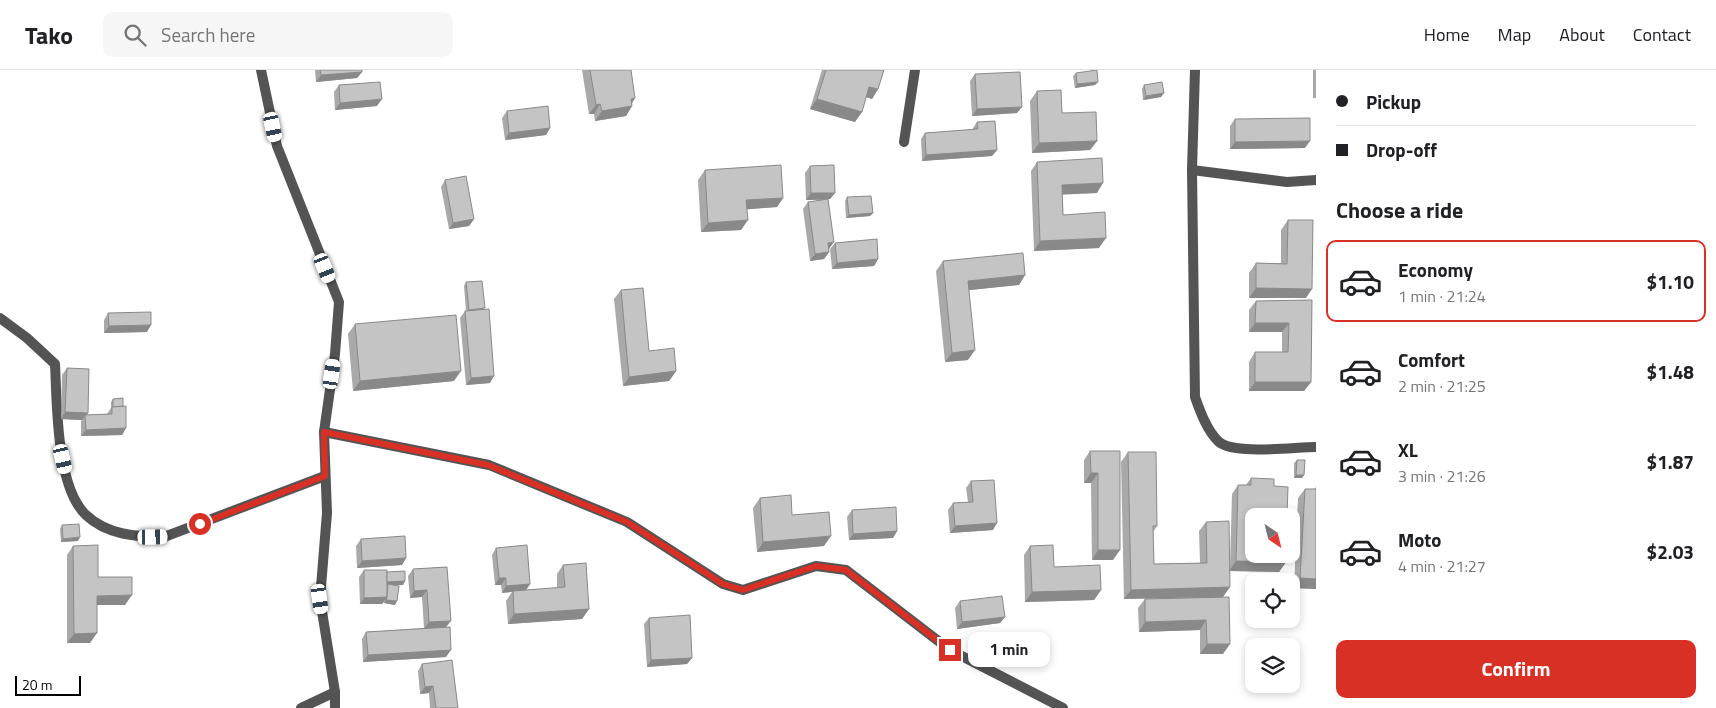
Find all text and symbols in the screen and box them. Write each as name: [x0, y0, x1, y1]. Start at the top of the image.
search box: [103, 12, 453, 57]
text: Tako: [25, 17, 73, 53]
text: Search here: [161, 20, 255, 49]
icon: search: [121, 21, 149, 49]
text: Home: [1424, 21, 1470, 48]
text: Map: [1498, 21, 1531, 48]
text: About: [1559, 21, 1605, 48]
text: Contact: [1633, 21, 1691, 48]
text: Pickup: [1366, 87, 1421, 116]
car: [262, 111, 283, 143]
text: Drop-off: [1366, 135, 1437, 164]
text: Choose a ride: [1336, 193, 1463, 227]
car: [312, 251, 337, 285]
text: Economy: [1398, 255, 1473, 284]
icon: car: [1338, 259, 1383, 304]
text: $1.10: [1647, 267, 1694, 296]
text: 1 min · 21:24: [1398, 284, 1486, 308]
text: Comfort: [1398, 345, 1465, 374]
icon: car: [1338, 349, 1383, 394]
text: $1.48: [1647, 357, 1694, 386]
car: [322, 358, 341, 390]
text: 2 min · 21:25: [1398, 374, 1486, 398]
text: XL: [1398, 435, 1418, 464]
icon: car: [1338, 439, 1383, 484]
car: [52, 443, 73, 475]
text: $1.87: [1647, 447, 1694, 476]
text: 3 min · 21:26: [1398, 464, 1486, 488]
north arrow: [1245, 508, 1300, 562]
map controls: [1245, 508, 1300, 693]
route start: [189, 513, 211, 535]
text: Moto: [1398, 525, 1441, 554]
car: [137, 529, 168, 545]
icon: car: [1338, 529, 1383, 574]
text: $2.03: [1647, 537, 1694, 566]
text: 4 min · 21:27: [1398, 554, 1486, 578]
button: locate: [1245, 573, 1300, 628]
car: [310, 583, 329, 615]
callout: 1 min: [968, 632, 1050, 668]
text: 1 min: [990, 637, 1028, 661]
button: layers: [1245, 638, 1300, 693]
route end: [939, 639, 961, 661]
button: Confirm: [1336, 640, 1696, 698]
scale bar: [15, 673, 81, 696]
text: 20 m: [22, 674, 52, 695]

